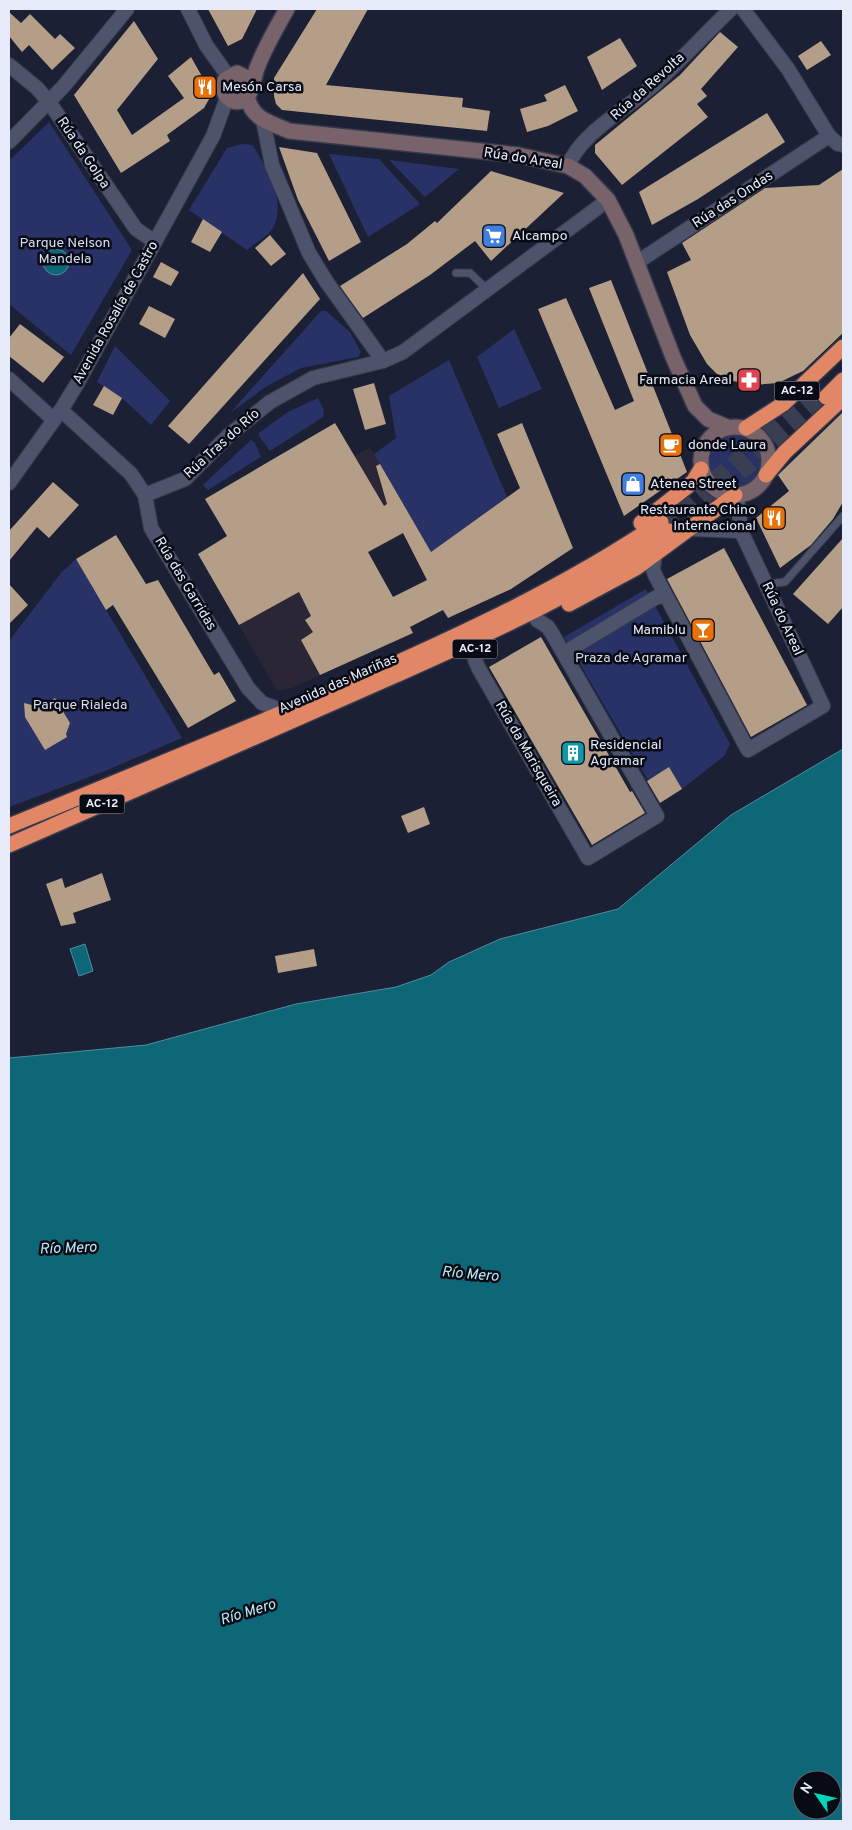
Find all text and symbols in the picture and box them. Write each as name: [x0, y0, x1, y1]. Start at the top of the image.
street label: Rúa da Revolta: [608, 49, 688, 125]
restaurant icon: Mesón Carsa: [192, 74, 218, 100]
place label: Mesón Carsa: [222, 79, 302, 96]
street label: Rúa da Golpa: [53, 114, 113, 192]
street label: Rúa do Areal: [483, 144, 563, 174]
street label: Rúa das Ondas: [689, 168, 777, 232]
supermarket icon: Alcampo: [481, 223, 507, 249]
place label: Alcampo: [512, 228, 568, 245]
park label: Parque Nelson Mandela: [20, 235, 110, 268]
street label: Avenida Rosalía de Castro: [70, 238, 163, 388]
pharmacy icon: Farmacia Areal: [736, 367, 762, 393]
place label: Farmacia Areal: [639, 372, 732, 389]
road number: AC-12: [774, 382, 820, 401]
street label: Rúa Tras do Río: [181, 405, 264, 482]
cafe icon: donde Laura: [658, 432, 684, 458]
place label: donde Laura: [688, 437, 766, 454]
shop icon: Atenea Street: [620, 471, 646, 497]
place label: Atenea Street: [650, 476, 737, 493]
place label: Restaurante Chino Internacional: [640, 502, 756, 535]
restaurant icon: Restaurante Chino Internacional: [761, 505, 787, 531]
street label: Rúa das Garridas: [150, 534, 220, 634]
street label: Rúa do Areal: [758, 580, 806, 658]
bar icon: Mamiblu: [690, 617, 716, 643]
place label: Mamiblu: [633, 622, 686, 639]
road number: AC-12: [452, 640, 498, 659]
street label: Avenida das Mariñas: [276, 650, 400, 718]
park label: Praza de Agramar: [575, 650, 688, 667]
park label: Parque Rialeda: [33, 697, 127, 714]
street label: Rúa da Marisqueira: [491, 698, 565, 810]
place label: Residencial Agramar: [590, 737, 662, 770]
building icon: Residencial Agramar: [560, 740, 586, 766]
road number: AC-12: [80, 794, 124, 814]
water label: Río Mero: [39, 1239, 97, 1259]
water label: Río Mero: [441, 1263, 499, 1287]
water label: Río Mero: [218, 1596, 278, 1630]
north arrow: [792, 1770, 842, 1820]
text: N: [798, 1780, 817, 1797]

